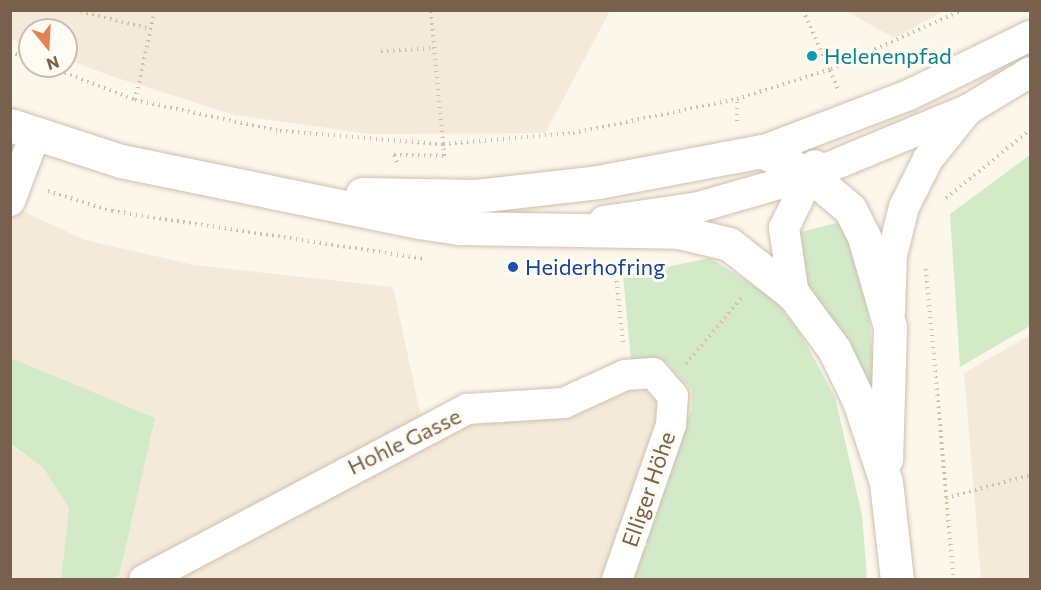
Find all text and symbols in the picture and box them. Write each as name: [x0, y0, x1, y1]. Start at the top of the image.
north arrow: [18, 18, 78, 78]
place label: Helenenpfad: [824, 43, 952, 69]
marker: Helenenpfad: [805, 49, 819, 63]
text: N: [44, 53, 62, 75]
place label: Heiderhofring: [525, 254, 665, 280]
marker: Heiderhofring: [506, 260, 520, 274]
street label: Hohle Gasse: [343, 402, 465, 480]
street label: Elliger Höhe: [616, 428, 680, 550]

